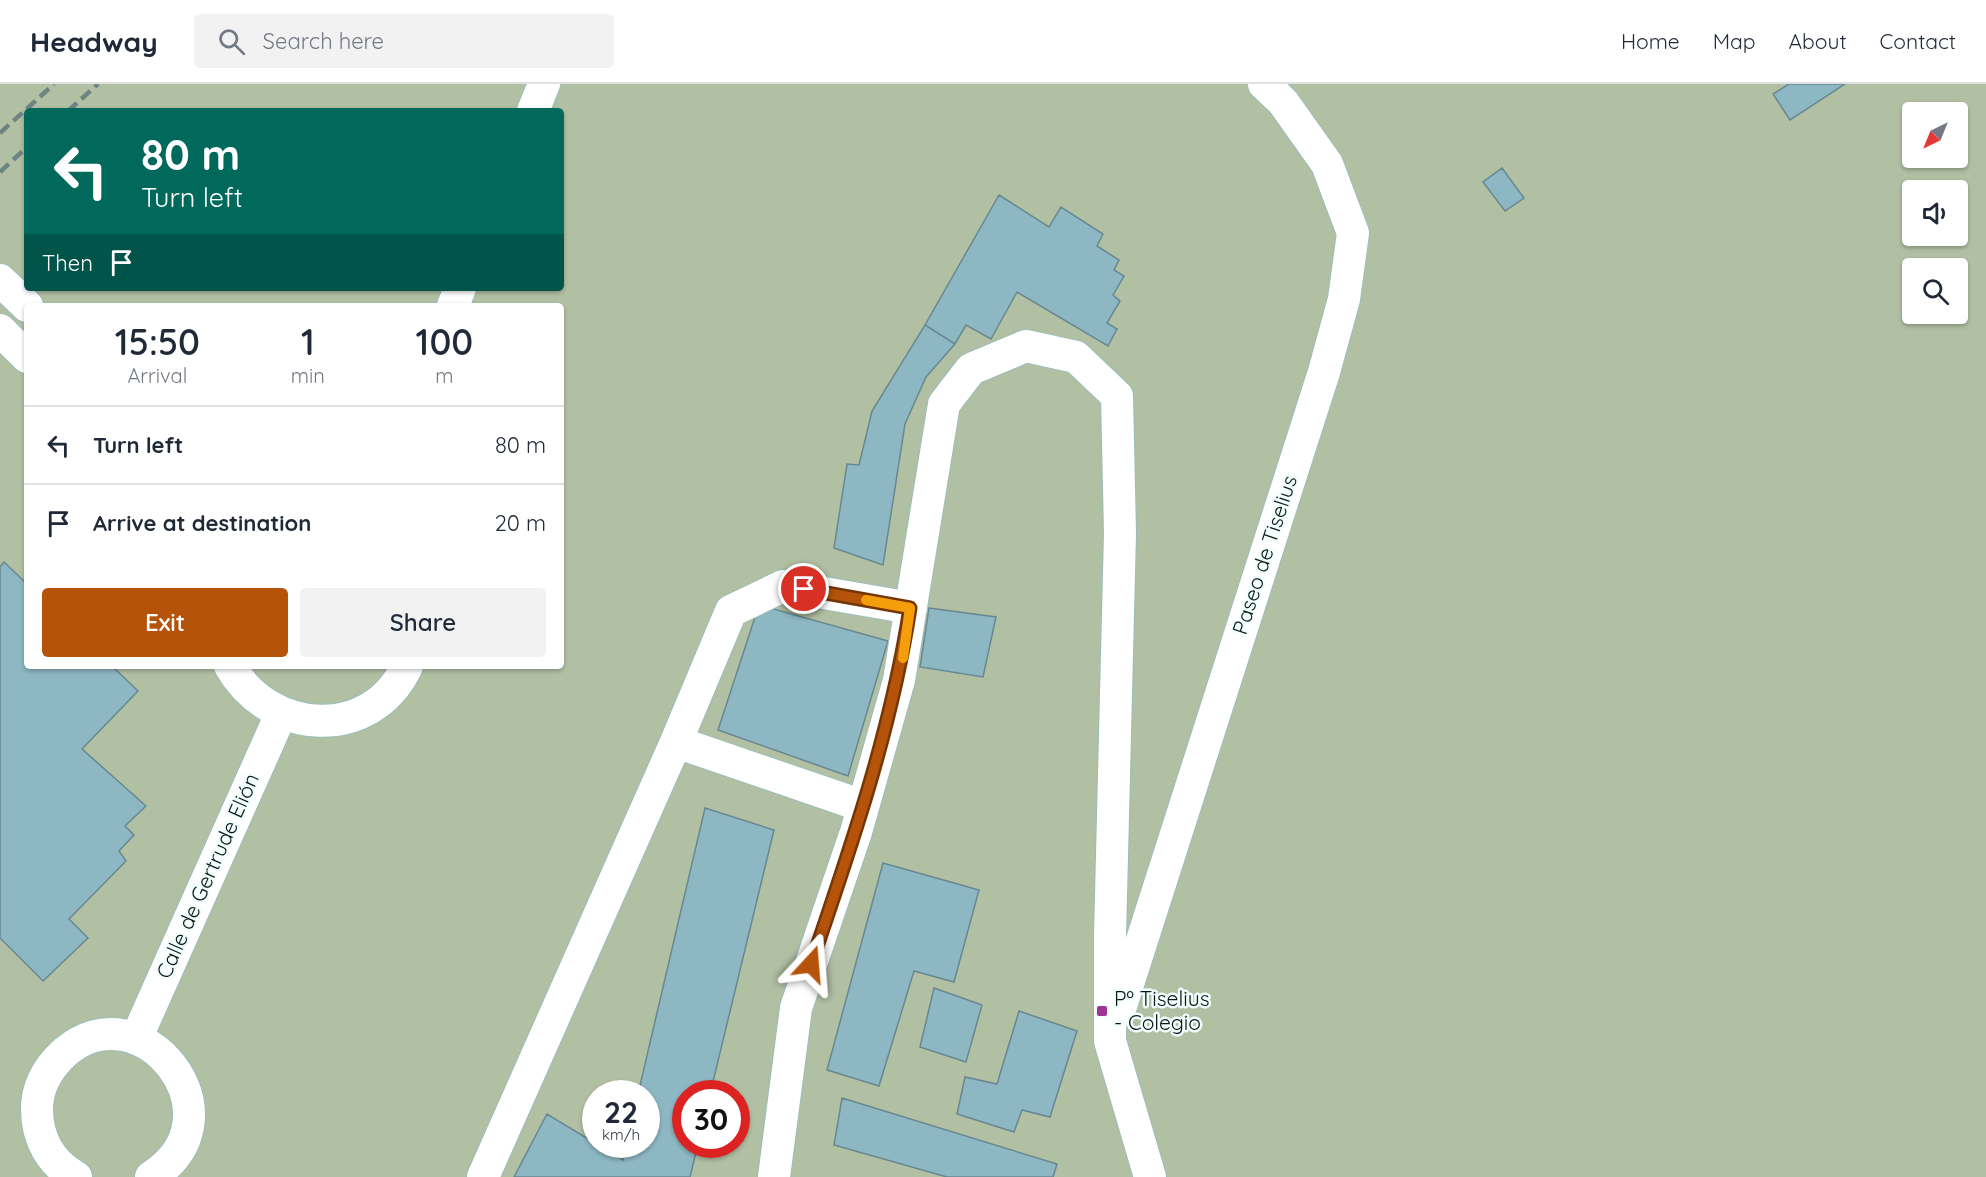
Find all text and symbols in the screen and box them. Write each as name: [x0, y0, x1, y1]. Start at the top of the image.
search box: [194, 14, 614, 68]
text: Headway: [30, 24, 158, 59]
icon: search: [215, 25, 248, 58]
text: Search here: [263, 27, 384, 55]
text: Home: [1621, 28, 1680, 54]
text: Map: [1713, 28, 1756, 54]
text: About: [1789, 28, 1847, 54]
text: Contact: [1880, 28, 1956, 54]
north arrow: [1902, 102, 1968, 168]
map controls: [1902, 102, 1968, 324]
text: 80 m: [141, 128, 240, 181]
icon: left: [42, 132, 120, 210]
text: Turn left: [141, 180, 243, 214]
button: sound: [1902, 180, 1968, 246]
icon: arrive: [105, 246, 138, 279]
text: Then: [42, 249, 93, 277]
button: search: [1902, 258, 1968, 324]
text: 15:50: [115, 319, 200, 364]
text: 1: [301, 319, 315, 364]
text: 100: [416, 319, 473, 364]
text: Arrival: [127, 363, 187, 388]
text: min: [291, 363, 325, 388]
text: m: [435, 363, 454, 388]
icon: left: [42, 429, 75, 462]
text: Turn left: [93, 431, 183, 459]
text: 80 m: [495, 431, 546, 459]
street label: Paseo de Tiselius: [1226, 472, 1302, 637]
icon: arrive: [42, 507, 75, 540]
text: Arrive at destination: [93, 509, 311, 537]
text: 20 m: [495, 509, 546, 537]
pin: [778, 563, 829, 614]
icon: arrive: [787, 572, 820, 605]
button: Exit: [42, 588, 288, 657]
button: Share: [300, 588, 546, 657]
street label: Calle de Gertrude Elión: [150, 769, 264, 982]
position arrow: [779, 932, 843, 996]
place label: Pº Tiselius - Colegio: [1114, 985, 1210, 1035]
marker: Pº Tiselius - Colegio: [1095, 1004, 1109, 1018]
speed limit sign: 30: [672, 1080, 750, 1158]
text: 22: [604, 1093, 638, 1131]
text: km/h: [602, 1125, 640, 1144]

